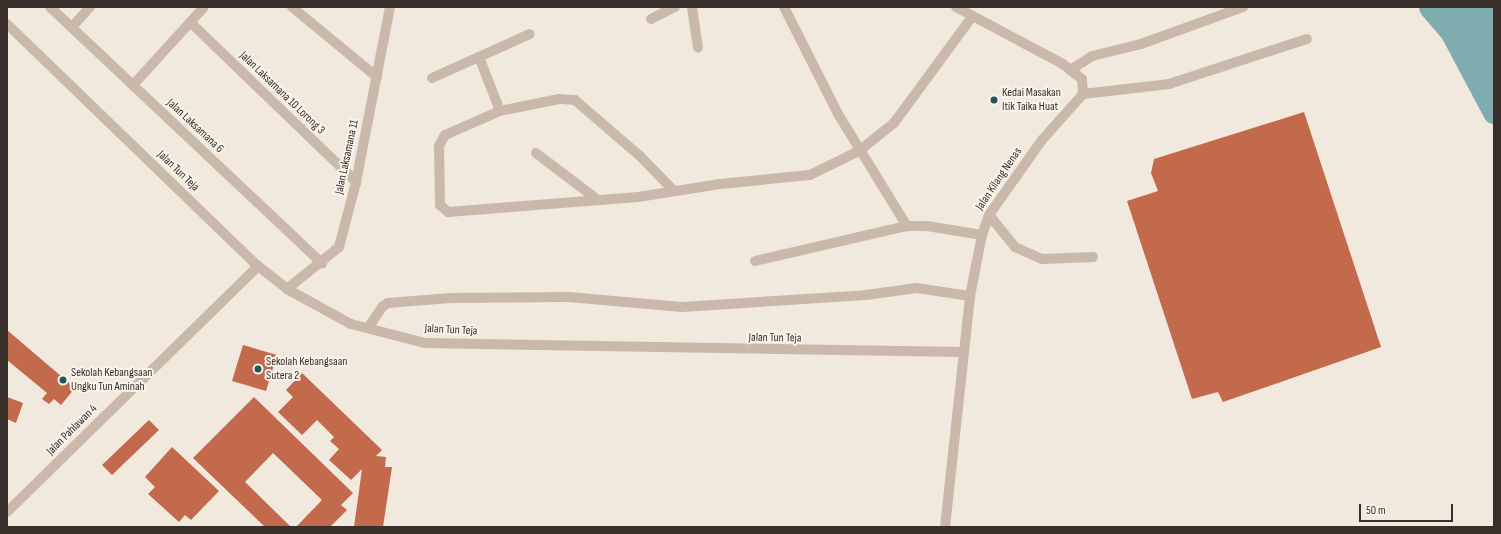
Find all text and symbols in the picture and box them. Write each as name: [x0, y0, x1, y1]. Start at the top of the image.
street label: Jalan Laksamana 10 Lorong 3: [236, 49, 328, 137]
place label: Kedai Masakan Itik Taika Huat: [1002, 86, 1061, 114]
marker: Kedai Masakan Itik Taika Huat: [989, 95, 999, 105]
street label: Jalan Laksamana 6: [164, 96, 226, 156]
street label: Jalan Laksamana 11: [332, 118, 362, 196]
street label: Jalan Kilang Nenas: [973, 145, 1025, 213]
street label: Jalan Tun Teja: [154, 148, 202, 194]
street label: Jalan Tun Teja: [424, 321, 478, 339]
street label: Jalan Tun Teja: [749, 330, 801, 346]
place label: Sekolah Kebangsaan Sutera 2: [266, 355, 347, 383]
marker: Sekolah Kebangsaan Sutera 2: [253, 364, 263, 374]
place label: Sekolah Kebangsaan Ungku Tun Aminah: [71, 366, 152, 394]
marker: Sekolah Kebangsaan Ungku Tun Aminah: [58, 375, 68, 385]
street label: Jalan Pahlawan 4: [44, 402, 100, 458]
scale bar: [1361, 496, 1455, 522]
text: 50 m: [1366, 503, 1386, 518]

